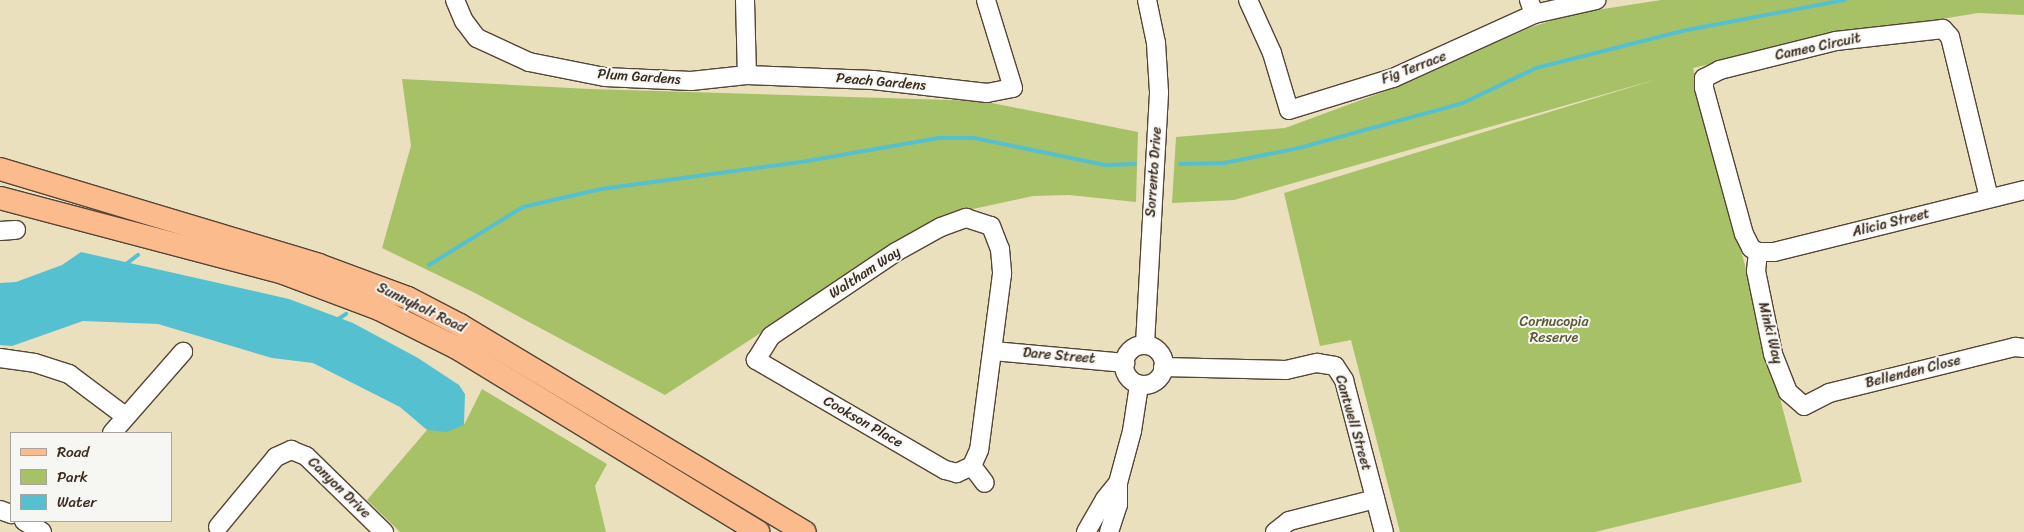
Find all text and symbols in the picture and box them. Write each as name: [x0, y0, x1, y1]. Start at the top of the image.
street label: Cameo Circuit: [1774, 30, 1862, 64]
street label: Fig Terrace: [1379, 48, 1449, 88]
street label: Plum Gardens: [596, 66, 682, 88]
street label: Peach Gardens: [835, 70, 927, 94]
street label: Sorrento Drive: [1142, 126, 1166, 218]
street label: Alicia Street: [1851, 205, 1931, 241]
street label: Waltham Way: [826, 244, 904, 302]
street label: Sunnyholt Road: [374, 279, 468, 337]
street label: Minki Way: [1754, 300, 1786, 366]
park label: Cornucopia Reserve: [1520, 314, 1588, 347]
street label: Dare Street: [1022, 344, 1096, 368]
street label: Bellenden Close: [1864, 352, 1962, 392]
street label: Cantwell Street: [1331, 373, 1375, 473]
street label: Cookson Place: [820, 393, 906, 451]
legend: [10, 432, 172, 522]
text: Road: [57, 439, 89, 465]
street label: Canyon Drive: [304, 454, 374, 522]
text: Park: [57, 464, 88, 490]
text: Water: [57, 489, 97, 515]

